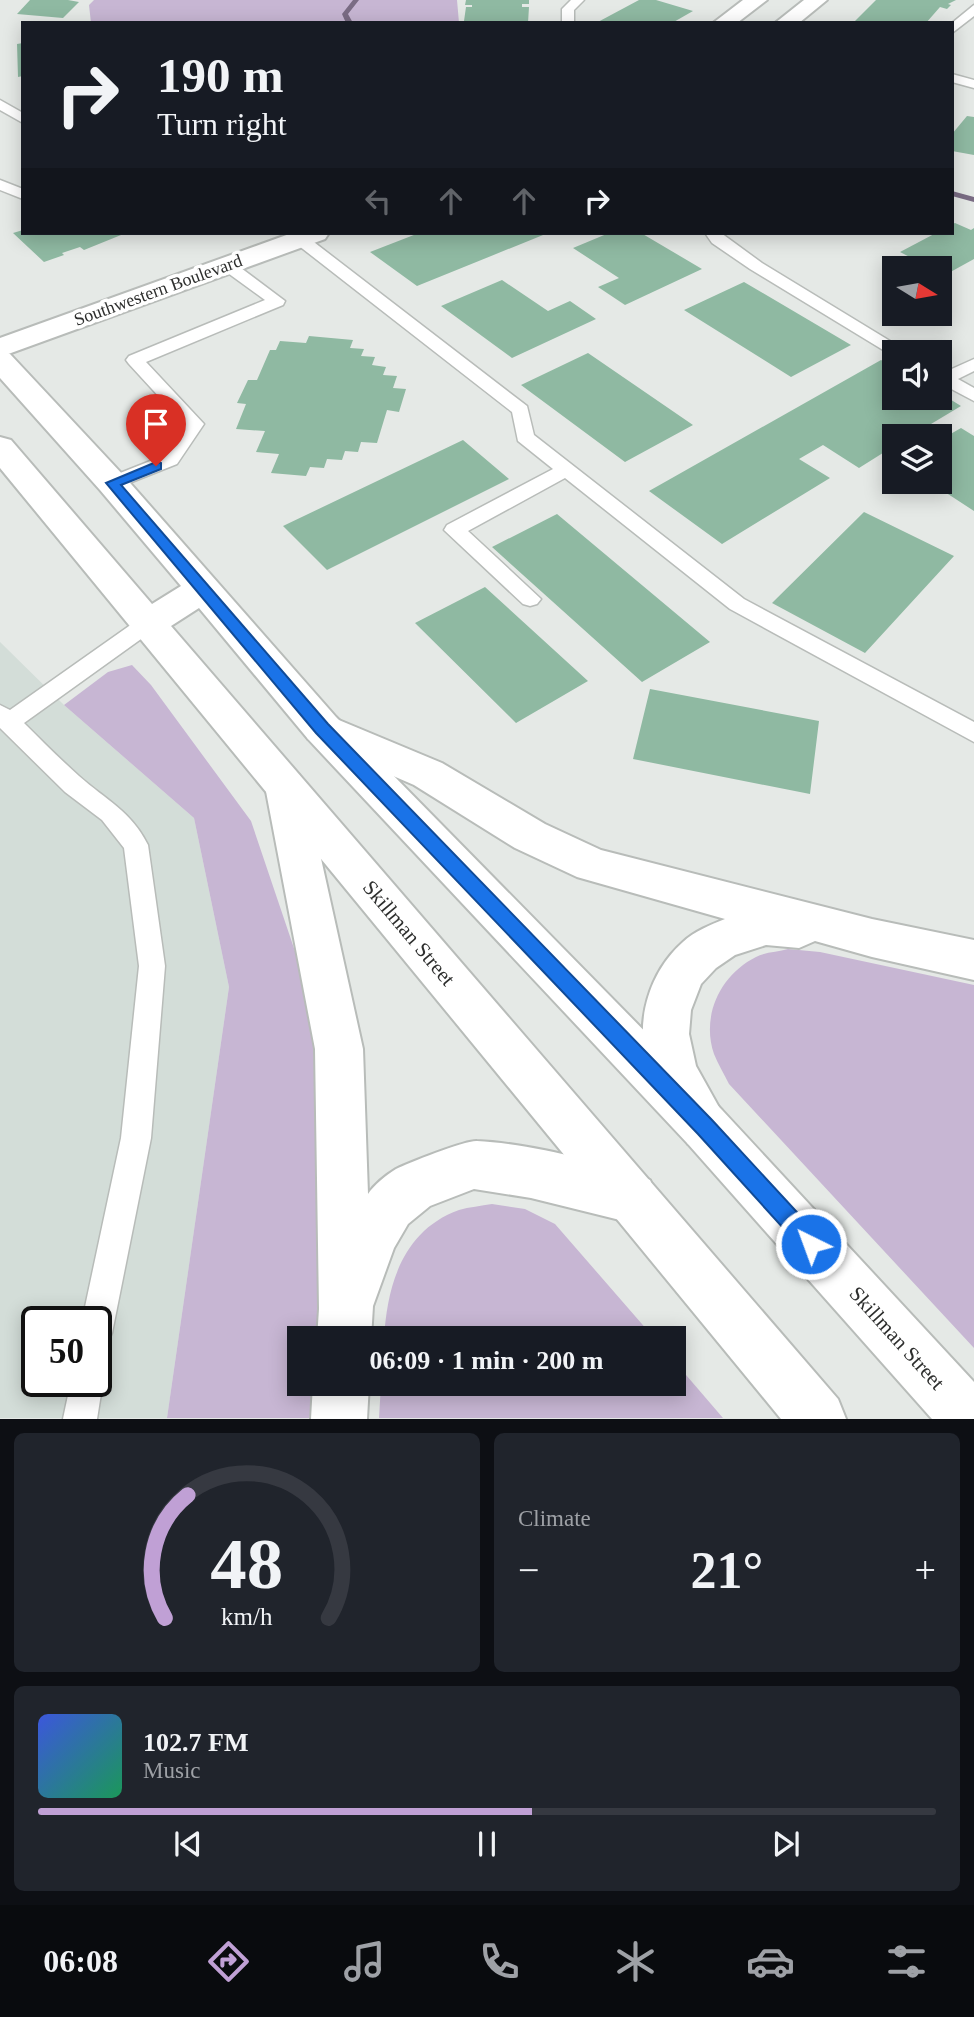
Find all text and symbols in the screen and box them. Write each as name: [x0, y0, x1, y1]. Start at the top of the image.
text: 190 m: [157, 48, 284, 103]
icon: right: [42, 49, 133, 140]
text: Turn right: [157, 106, 287, 142]
icon: left: [359, 182, 397, 220]
icon: ahead: [432, 182, 470, 220]
icon: ahead: [505, 182, 543, 220]
icon: right: [578, 182, 616, 220]
street label: Southwestern Boulevard: [71, 250, 245, 330]
north arrow: [882, 256, 952, 326]
map controls: [882, 256, 952, 494]
button: sound: [882, 340, 952, 410]
pin: [126, 394, 186, 466]
icon: arrive: [137, 405, 175, 443]
button: layers: [882, 424, 952, 494]
street label: Skillman Street: [358, 875, 460, 991]
position arrow: [774, 1207, 848, 1281]
street label: Skillman Street: [845, 1282, 950, 1394]
speed limit sign: 50: [21, 1306, 112, 1397]
text: 06:09 · 1 min · 200 m: [370, 1346, 604, 1375]
text: Climate: [518, 1506, 591, 1531]
text: 48: [211, 1524, 283, 1605]
text: 21°: [691, 1542, 763, 1599]
text: −: [518, 1549, 539, 1591]
text: +: [915, 1549, 936, 1591]
text: km/h: [221, 1603, 273, 1630]
text: 102.7 FM: [143, 1728, 248, 1757]
text: Music: [143, 1758, 201, 1783]
icon: previous: [169, 1825, 207, 1863]
icon: pause: [468, 1825, 506, 1863]
icon: next: [767, 1825, 805, 1863]
icon: directions: [204, 1937, 253, 1986]
icon: music: [340, 1937, 389, 1986]
icon: phone: [475, 1937, 524, 1986]
icon: climate: [611, 1937, 660, 1986]
icon: car: [746, 1937, 795, 1986]
icon: filters: [882, 1937, 931, 1986]
text: 06:08: [43, 1943, 118, 1979]

